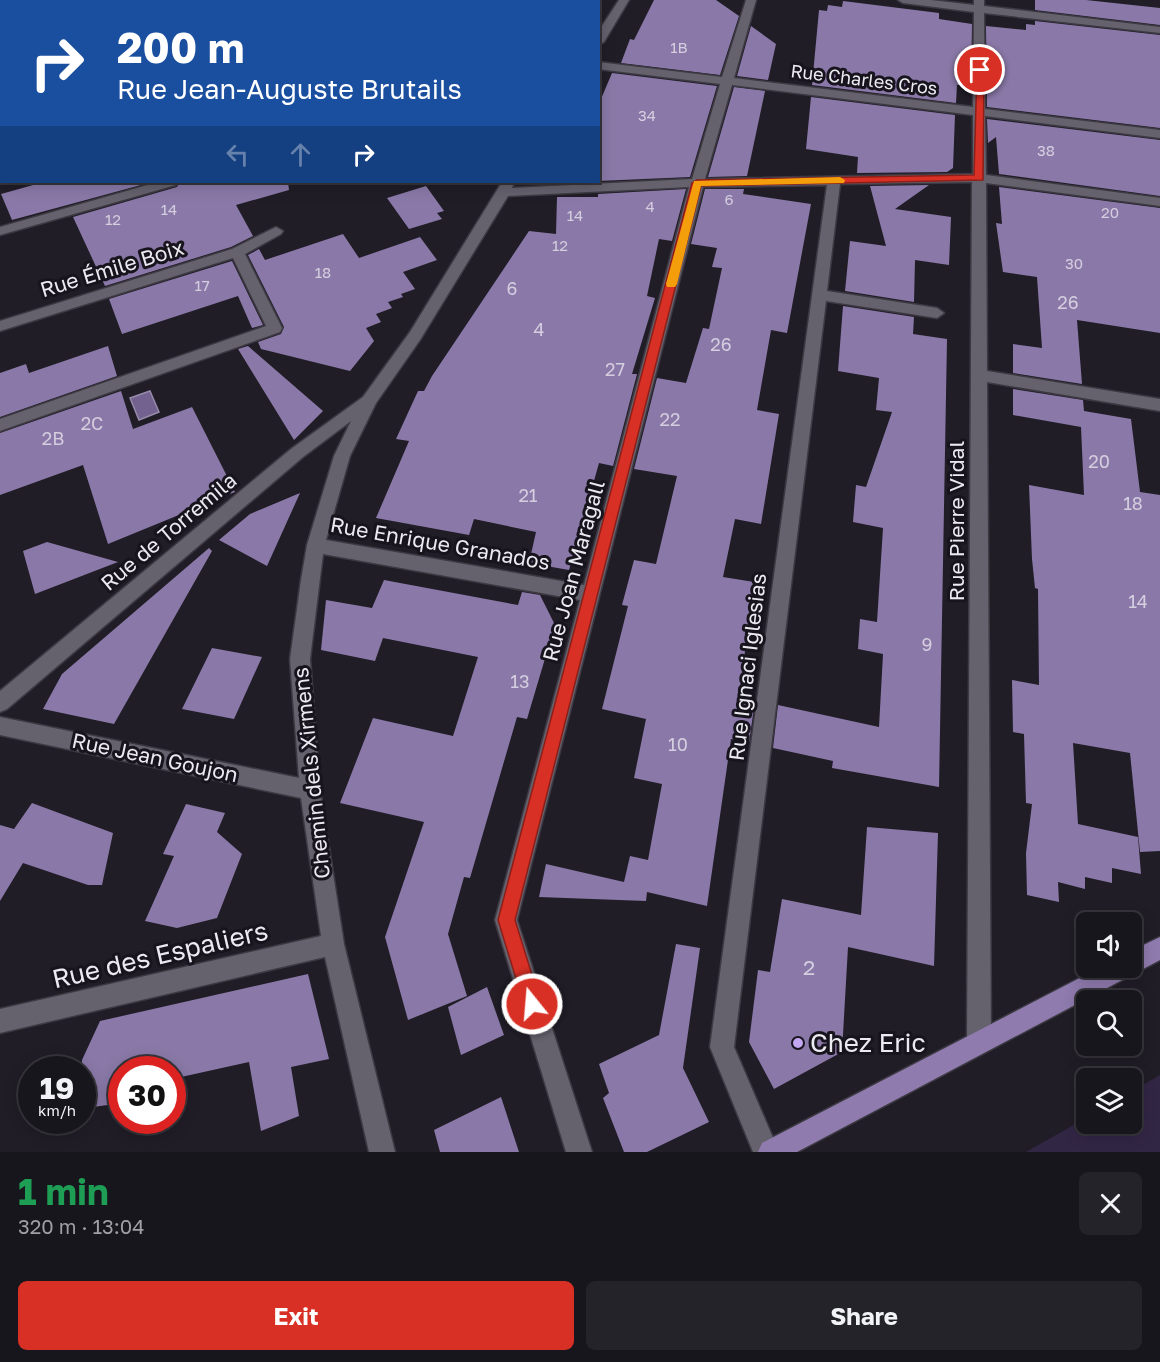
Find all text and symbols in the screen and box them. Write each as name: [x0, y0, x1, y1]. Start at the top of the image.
text: 200 m: [117, 22, 244, 72]
icon: right: [18, 24, 96, 102]
house number: 1B: [670, 38, 688, 56]
pin: [954, 44, 1005, 95]
icon: arrive: [963, 53, 996, 86]
street label: Rue Charles Cros: [789, 59, 939, 99]
text: Rue Jean-Auguste Brutails: [117, 73, 462, 105]
house number: 34: [638, 106, 656, 124]
icon: left: [221, 138, 254, 171]
icon: ahead: [284, 138, 317, 171]
icon: right: [347, 138, 380, 171]
house number: 38: [1037, 141, 1055, 159]
house number: 6: [724, 190, 734, 208]
house number: 4: [645, 197, 655, 215]
house number: 14: [161, 200, 177, 218]
house number: 20: [1101, 203, 1119, 221]
house number: 14: [567, 206, 583, 224]
house number: 12: [105, 210, 121, 228]
street label: Rue Émile Boix: [37, 234, 187, 302]
house number: 12: [552, 236, 568, 254]
house number: 30: [1065, 254, 1083, 272]
house number: 18: [315, 263, 331, 281]
house number: 17: [194, 276, 210, 294]
house number: 6: [507, 277, 517, 299]
house number: 26: [1057, 291, 1079, 313]
house number: 4: [534, 318, 545, 340]
house number: 26: [710, 333, 732, 355]
house number: 27: [605, 358, 625, 380]
house number: 22: [660, 408, 680, 430]
house number: 2C: [81, 412, 103, 434]
house number: 2B: [42, 427, 64, 449]
street label: Rue Pierre Vidal: [943, 441, 969, 601]
house number: 20: [1088, 450, 1110, 472]
street label: Rue de Torremila: [95, 467, 242, 596]
street label: Rue Joan Maragall: [536, 477, 610, 664]
house number: 21: [518, 484, 538, 506]
house number: 18: [1123, 492, 1143, 514]
street label: Rue Enrique Granados: [328, 511, 552, 575]
street label: Rue Ignaci Iglesias: [723, 572, 771, 762]
house number: 14: [1128, 590, 1148, 612]
house number: 9: [922, 633, 932, 655]
street label: Chemin dels Xirmens: [287, 666, 335, 880]
house number: 13: [510, 670, 530, 692]
street label: Rue Jean Goujon: [70, 727, 241, 787]
house number: 10: [668, 733, 688, 755]
map controls: [1076, 912, 1142, 1134]
button: sound: [1076, 912, 1142, 978]
street label: Rue des Espaliers: [49, 915, 271, 994]
house number: 2: [803, 954, 815, 980]
position arrow: [500, 972, 564, 1036]
button: search: [1076, 990, 1142, 1056]
place label: Chez Eric: [810, 1027, 926, 1058]
marker: Chez Eric: [791, 1036, 805, 1050]
speed limit sign: 30: [108, 1056, 186, 1134]
button: layers: [1076, 1068, 1142, 1134]
text: 19: [40, 1070, 74, 1106]
text: km/h: [38, 1101, 76, 1119]
text: 1 min: [18, 1170, 109, 1213]
button: close: [1079, 1172, 1142, 1235]
text: 320 m · 13:04: [18, 1214, 144, 1238]
button: Exit: [18, 1281, 574, 1350]
button: Share: [586, 1281, 1142, 1350]

